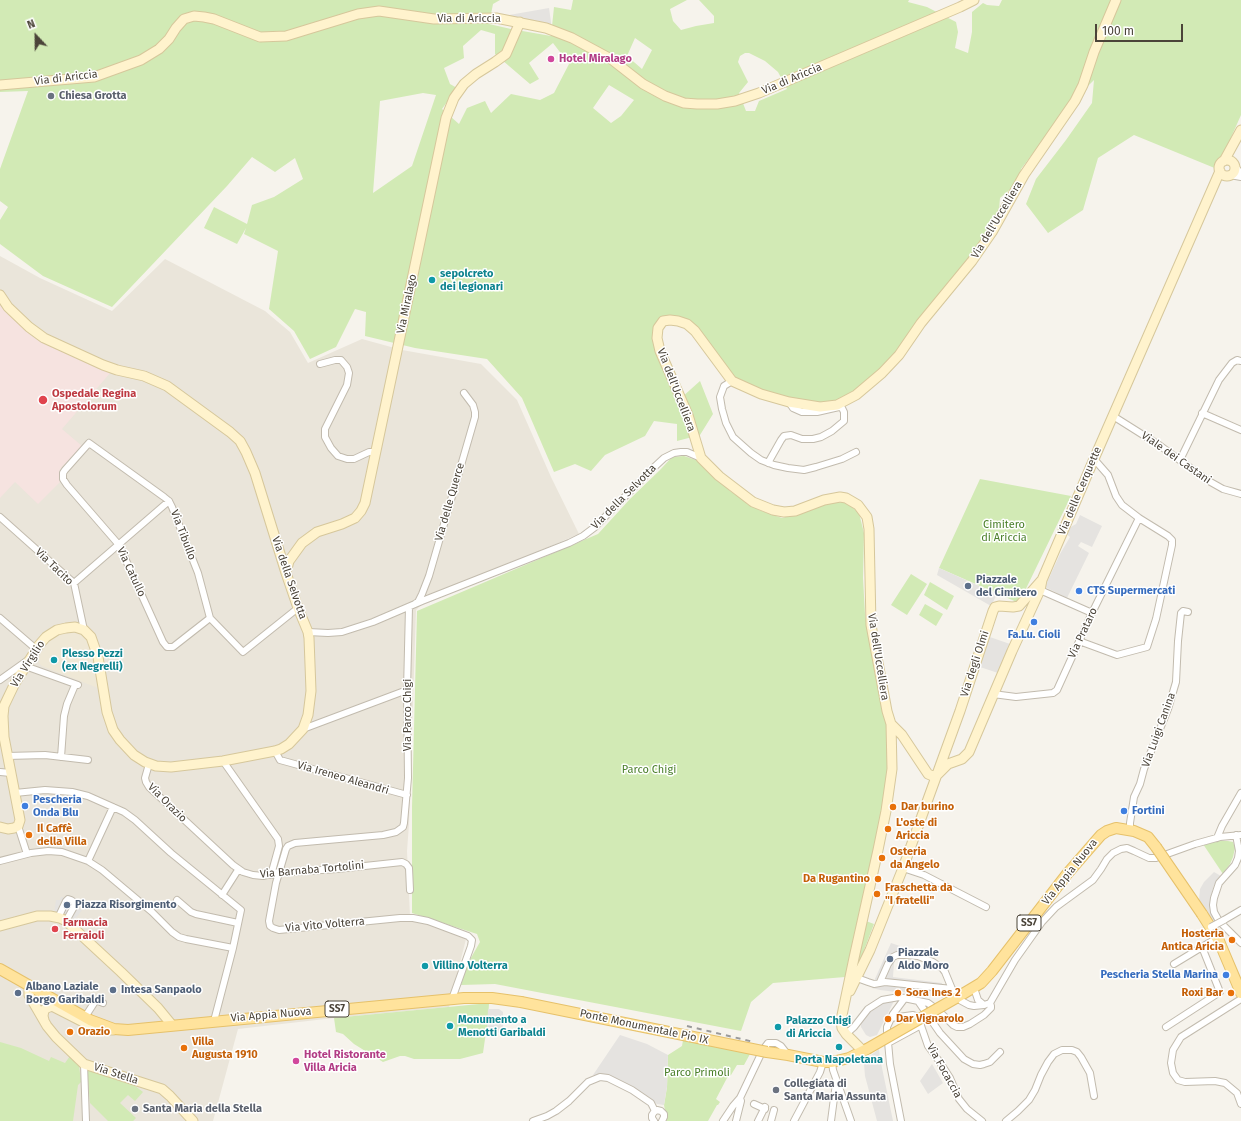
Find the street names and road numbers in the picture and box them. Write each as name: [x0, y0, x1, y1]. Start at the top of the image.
street label: Via di Ariccia: [437, 12, 501, 26]
street label: Via di Ariccia: [760, 60, 824, 98]
street label: Via di Ariccia: [34, 68, 98, 88]
street label: Via dell'Uccelliera: [969, 179, 1025, 261]
street label: Via Miralago: [394, 273, 420, 335]
street label: Via dell'Uccelliera: [654, 347, 698, 433]
street label: Viale dei Castani: [1139, 429, 1213, 487]
street label: Via delle Cerquette: [1055, 445, 1105, 537]
street label: Via delle Querce: [433, 461, 467, 543]
street label: Via della Selvotta: [589, 462, 659, 532]
street label: Via Tibullo: [167, 508, 199, 562]
street label: Via della Selvotta: [269, 535, 309, 621]
street label: Via Catullo: [114, 545, 148, 599]
street label: Via Tacito: [32, 546, 76, 588]
street label: Via Prataro: [1066, 606, 1100, 660]
street label: Via dell'Uccelliera: [865, 612, 891, 702]
street label: Via degli Olmi: [958, 629, 992, 699]
street label: Via Virgilio: [8, 638, 48, 690]
street label: Via Parco Chigi: [401, 679, 415, 751]
street label: Via Luigi Canina: [1139, 691, 1179, 769]
street label: Via Ireneo Aleandri: [296, 759, 390, 797]
street label: Via Orazio: [145, 781, 189, 825]
street label: Via Appia Nuova: [1039, 836, 1101, 908]
street label: Via Barnaba Tortolini: [259, 859, 365, 881]
street label: Via Vito Volterra: [285, 915, 365, 935]
road number: SS7: [1017, 915, 1041, 931]
road number: SS7: [325, 1001, 349, 1017]
street label: Via Appia Nuova: [230, 1005, 312, 1025]
street label: Ponte Monumentale Pio IX: [578, 1007, 710, 1047]
street label: Via Focaccia: [924, 1042, 964, 1100]
street label: Via Stella: [92, 1061, 140, 1087]

